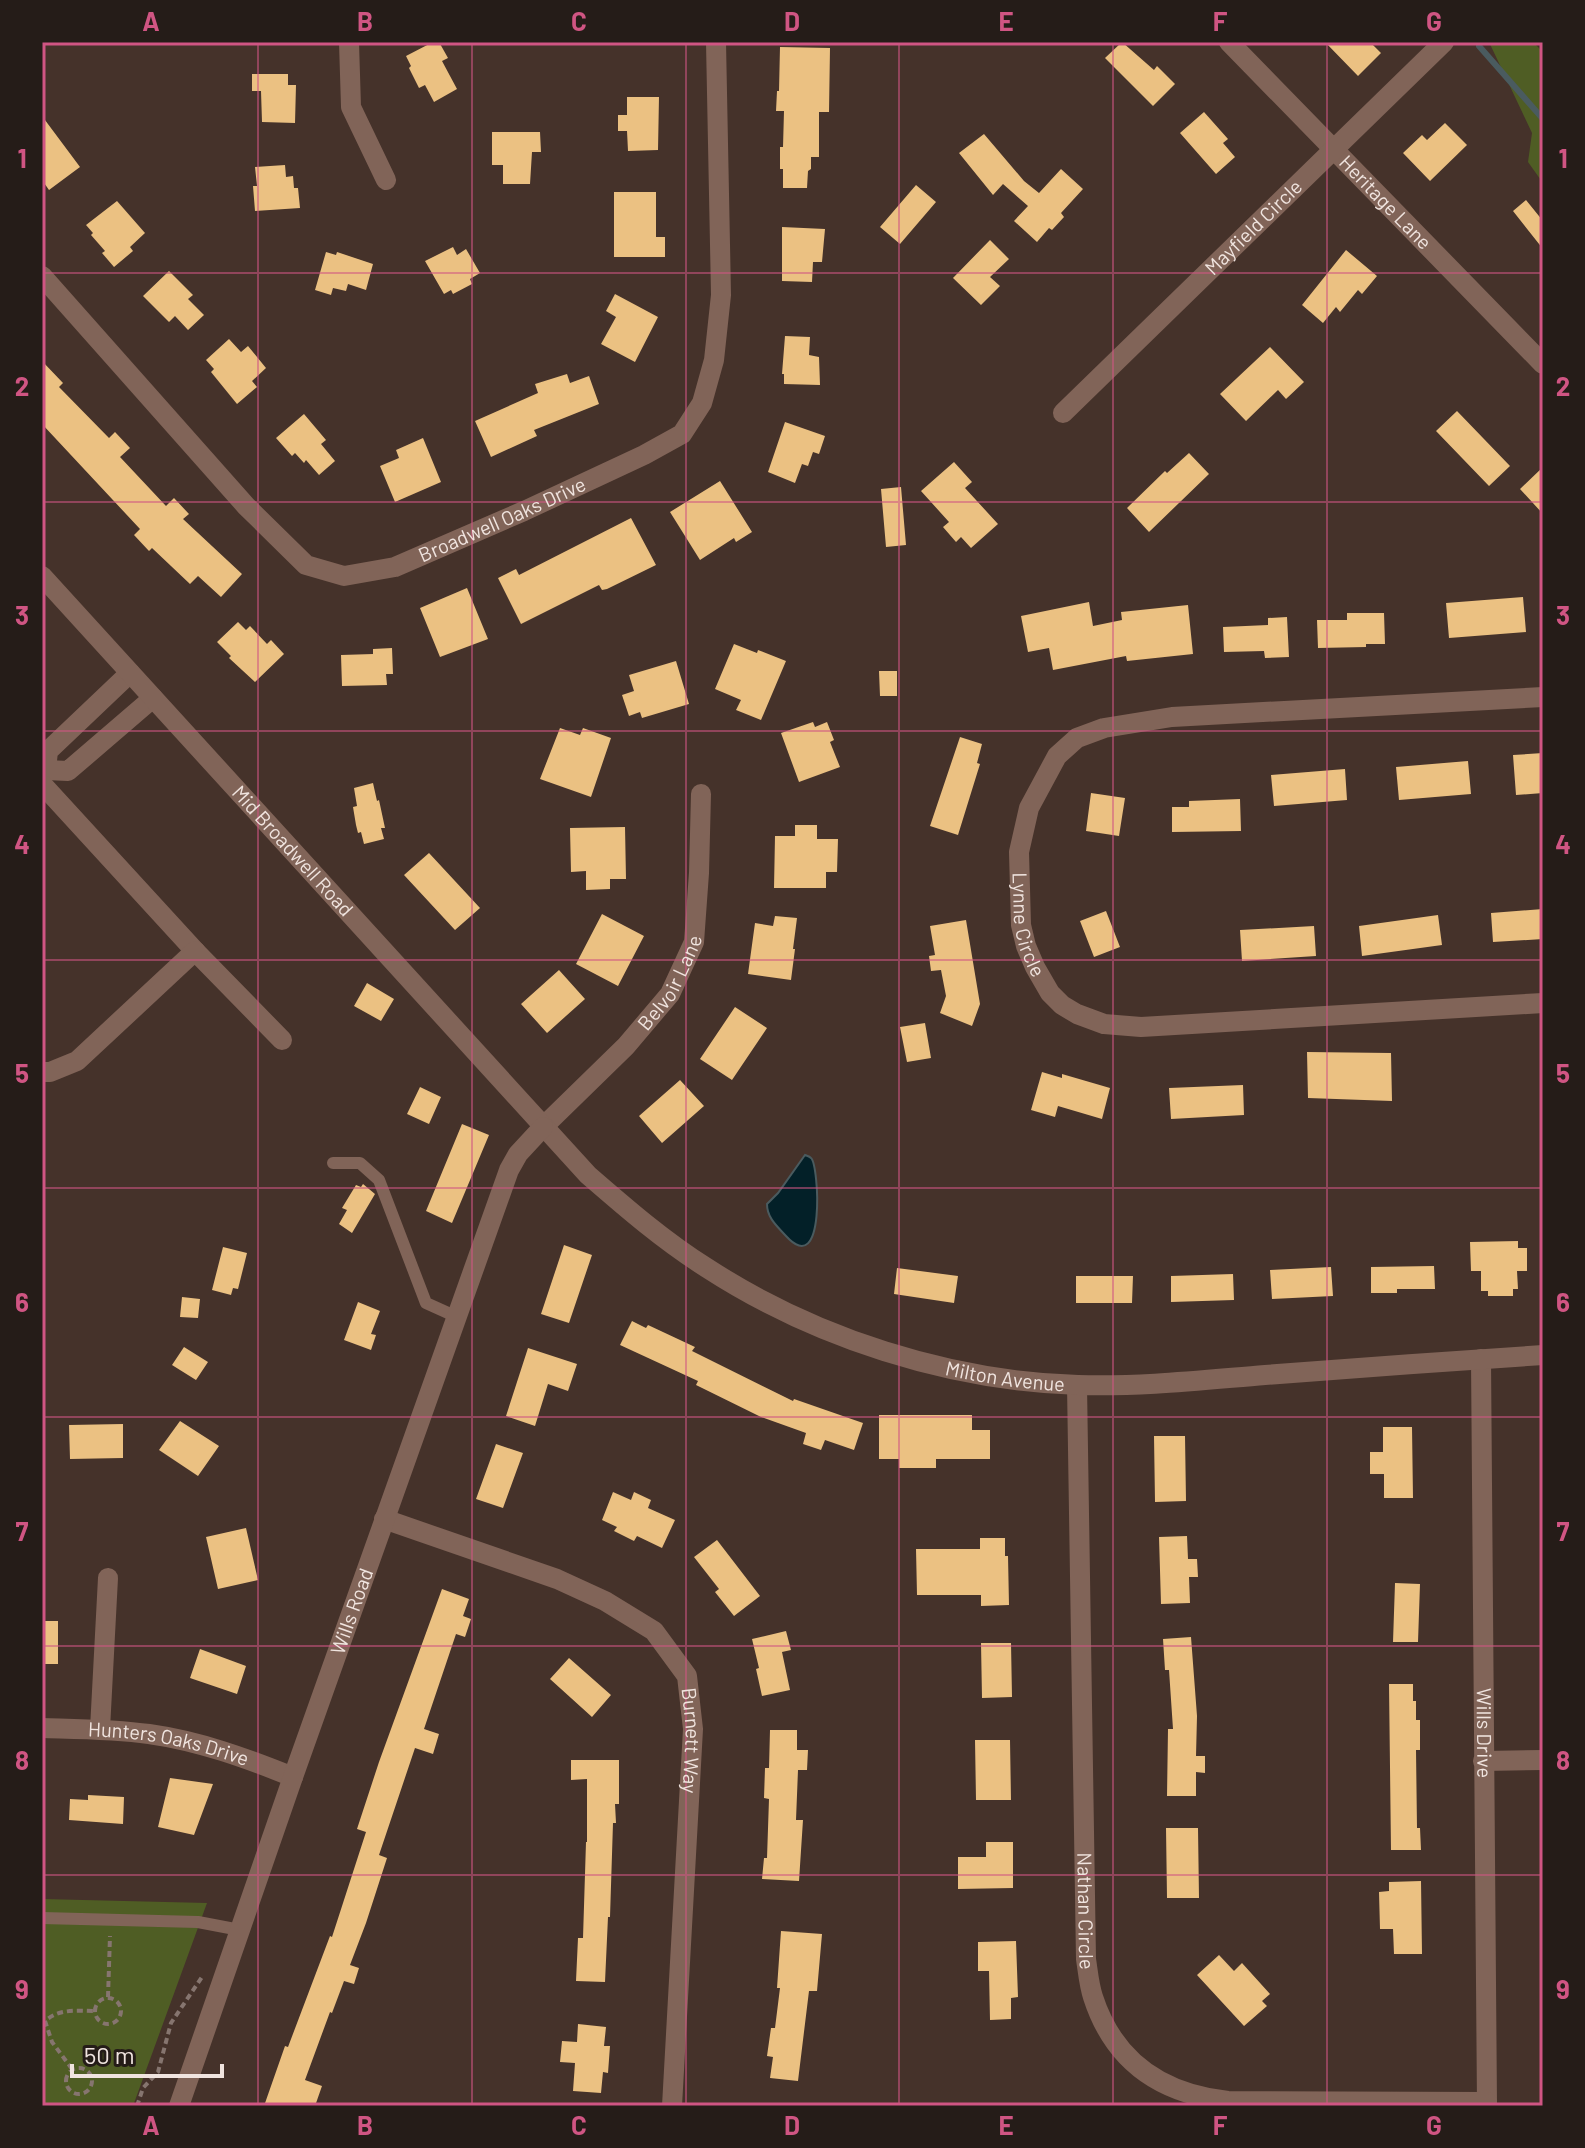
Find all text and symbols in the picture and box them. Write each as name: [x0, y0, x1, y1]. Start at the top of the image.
text: A: [142, 5, 160, 36]
text: B: [357, 5, 373, 36]
text: C: [571, 5, 587, 36]
text: D: [784, 5, 800, 36]
text: E: [998, 5, 1014, 36]
text: F: [1213, 5, 1228, 36]
text: G: [1426, 5, 1442, 36]
text: 1: [17, 142, 27, 173]
text: 1: [1558, 142, 1568, 173]
street label: Heritage Lane: [1335, 150, 1437, 254]
street label: Mayfield Circle: [1199, 174, 1306, 279]
text: 2: [15, 370, 29, 401]
text: 2: [1556, 370, 1570, 401]
street label: Broadwell Oaks Drive: [414, 471, 589, 566]
text: 3: [15, 599, 29, 630]
text: 3: [1556, 599, 1570, 630]
street label: Mid Broadwell Road: [228, 780, 359, 921]
text: 4: [14, 828, 30, 859]
text: 4: [1555, 828, 1571, 859]
street label: Lynne Circle: [1009, 872, 1051, 981]
street label: Belvoir Lane: [632, 935, 705, 1034]
text: 5: [15, 1057, 29, 1088]
text: 5: [1556, 1057, 1570, 1088]
text: 6: [15, 1286, 29, 1317]
text: 6: [1556, 1286, 1570, 1317]
street label: Milton Avenue: [944, 1355, 1066, 1395]
text: 7: [16, 1515, 29, 1546]
text: 7: [1557, 1515, 1570, 1546]
street label: Wills Road: [325, 1565, 377, 1657]
street label: Burnett Way: [677, 1686, 706, 1794]
street label: Wills Drive: [1473, 1688, 1497, 1778]
street label: Hunters Oaks Drive: [88, 1716, 253, 1770]
text: 8: [15, 1744, 29, 1775]
text: 8: [1556, 1744, 1570, 1775]
street label: Nathan Circle: [1073, 1852, 1100, 1971]
text: 9: [15, 1973, 29, 2004]
text: 9: [1556, 1973, 1570, 2004]
scale bar: [72, 2028, 222, 2078]
text: 50 m: [84, 2040, 135, 2069]
text: A: [142, 2109, 160, 2140]
text: B: [357, 2109, 373, 2140]
text: C: [571, 2109, 587, 2140]
text: D: [784, 2109, 800, 2140]
text: E: [998, 2109, 1014, 2140]
text: F: [1213, 2109, 1228, 2140]
text: G: [1426, 2109, 1442, 2140]

